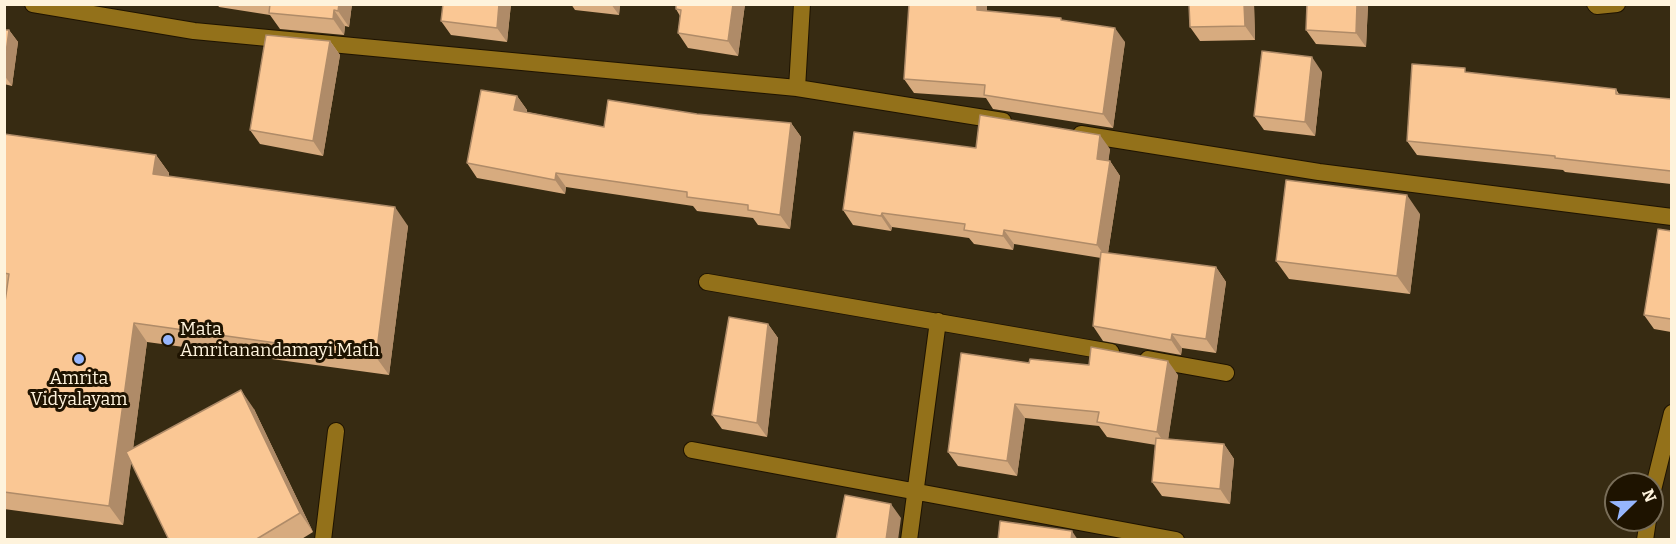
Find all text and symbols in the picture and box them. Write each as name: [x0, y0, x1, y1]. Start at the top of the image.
place label: Mata Amritanandamayi Math: [180, 319, 380, 362]
marker: Mata Amritanandamayi Math: [161, 333, 175, 347]
marker: Amrita Vidyalayam: [72, 352, 86, 366]
place label: Amrita Vidyalayam: [31, 368, 127, 410]
north arrow: [1604, 472, 1664, 532]
text: N: [1638, 486, 1660, 505]

